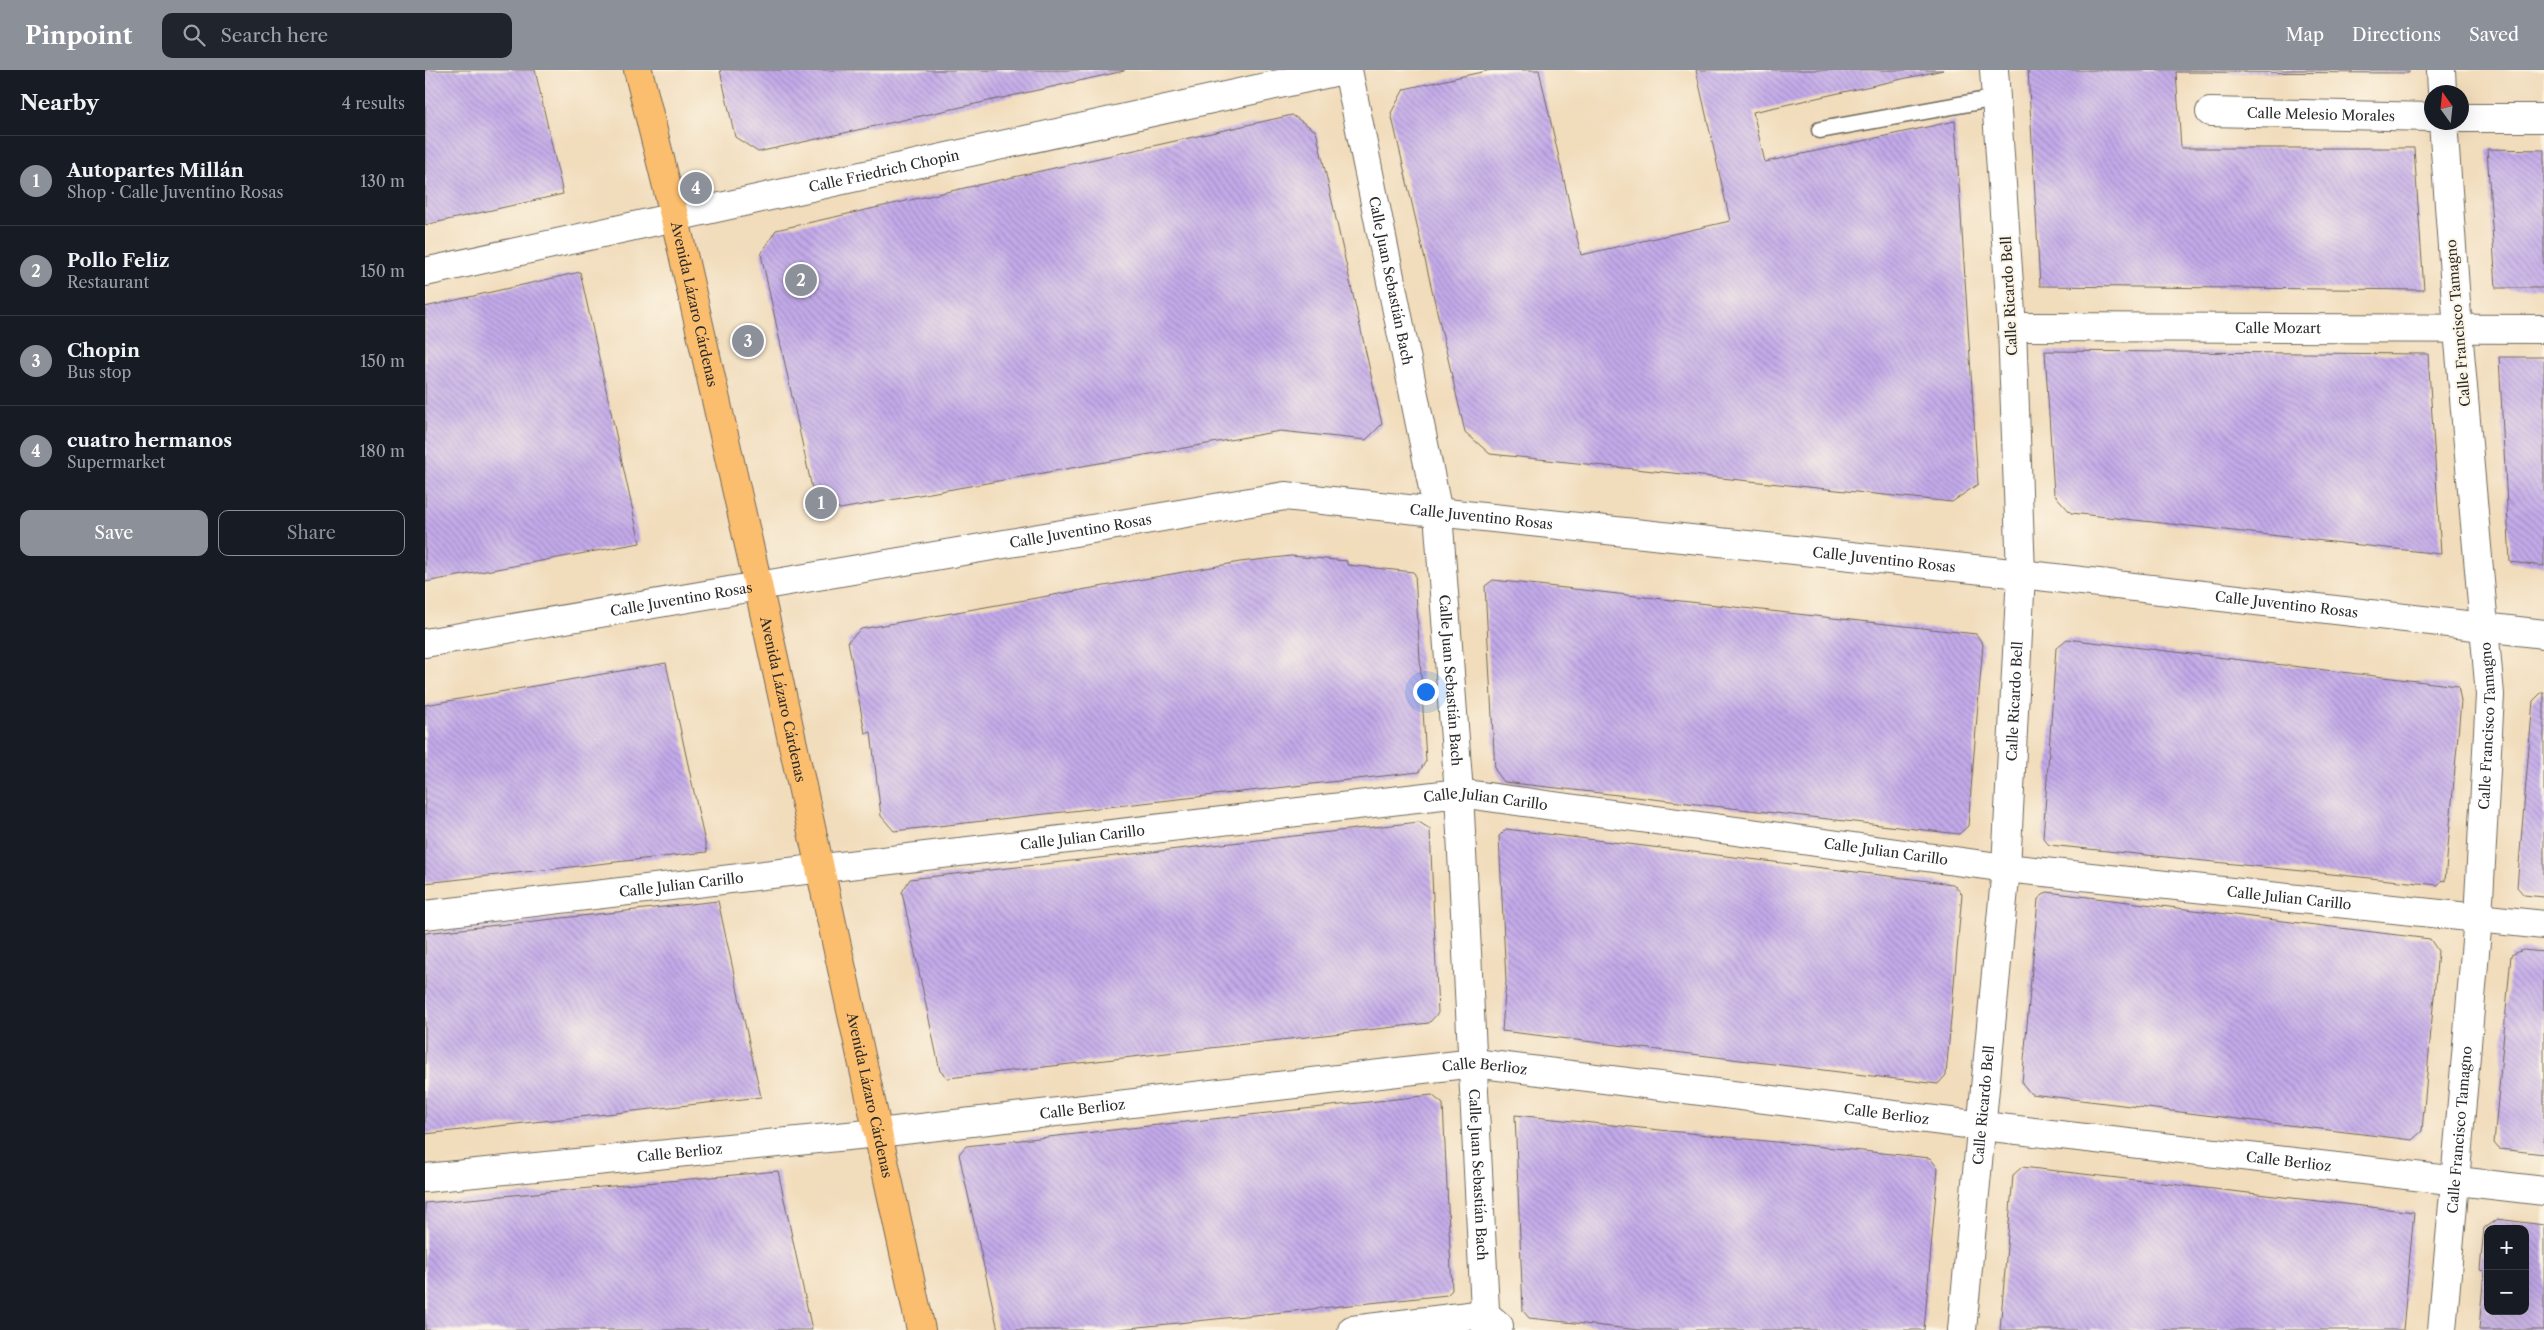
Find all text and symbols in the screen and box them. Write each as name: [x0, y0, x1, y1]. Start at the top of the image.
search box: [162, 13, 512, 58]
text: Pinpoint: [25, 21, 132, 50]
icon: search: [180, 21, 208, 49]
text: Search here: [220, 24, 328, 47]
text: Map: [2285, 24, 2324, 46]
text: Directions: [2352, 24, 2441, 46]
text: Saved: [2469, 24, 2519, 46]
north arrow: [2424, 85, 2469, 130]
text: Nearby: [20, 90, 99, 115]
text: 4 results: [342, 93, 405, 113]
street label: Calle Melesio Morales: [2247, 104, 2395, 125]
street label: Calle Friedrich Chopin: [807, 146, 961, 196]
text: Autopartes Millán: [67, 159, 244, 182]
pin: 4: [680, 169, 712, 207]
text: 1: [32, 171, 40, 191]
text: 130 m: [360, 171, 405, 191]
text: Shop · Calle Juventino Rosas: [67, 182, 284, 202]
street label: Calle Juan Sebastián Bach: [1365, 195, 1417, 367]
street label: Avenida Lázaro Cárdenas: [667, 219, 722, 389]
street label: Calle Ricardo Bell: [1997, 236, 2021, 356]
street label: Calle Francisco Tamagno: [2442, 239, 2474, 407]
text: Pollo Feliz: [67, 249, 170, 272]
text: 2: [31, 261, 41, 281]
text: 150 m: [360, 261, 405, 281]
pin: 2: [785, 261, 817, 299]
text: Restaurant: [67, 272, 149, 292]
street label: Calle Mozart: [2235, 319, 2321, 337]
pin: 3: [732, 322, 764, 360]
text: Chopin: [67, 339, 140, 362]
text: 3: [31, 351, 41, 371]
text: 150 m: [360, 351, 405, 371]
text: Bus stop: [67, 362, 131, 382]
text: cuatro hermanos: [67, 429, 232, 452]
text: 4: [31, 441, 41, 461]
text: 180 m: [359, 441, 405, 461]
text: Supermarket: [67, 452, 165, 472]
pin: 1: [805, 484, 837, 522]
street label: Calle Juventino Rosas: [1409, 500, 1554, 533]
button: Save: [20, 510, 208, 556]
button: Share: [218, 510, 405, 556]
street label: Calle Juventino Rosas: [1008, 510, 1153, 552]
street label: Calle Juventino Rosas: [1812, 543, 1957, 576]
street label: Calle Juventino Rosas: [609, 578, 754, 620]
street label: Calle Juventino Rosas: [2214, 587, 2359, 622]
street label: Calle Juan Sebastián Bach: [1435, 594, 1466, 767]
street label: Avenida Lázaro Cárdenas: [756, 614, 810, 784]
street label: Calle Ricardo Bell: [2002, 641, 2027, 762]
street label: Calle Francisco Tamagno: [2475, 641, 2499, 810]
your location: [1413, 679, 1439, 705]
street label: Calle Julian Carillo: [1422, 784, 1549, 814]
street label: Calle Julian Carillo: [1019, 821, 1146, 854]
street label: Calle Julian Carillo: [1823, 834, 1949, 869]
street label: Calle Julian Carillo: [618, 868, 744, 901]
street label: Calle Julian Carillo: [2226, 882, 2352, 914]
street label: Avenida Lázaro Cárdenas: [843, 1010, 896, 1180]
street label: Calle Ricardo Bell: [1969, 1044, 1998, 1166]
street label: Calle Francisco Tamagno: [2443, 1045, 2476, 1214]
street label: Calle Berlioz: [1441, 1054, 1528, 1079]
street label: Calle Juan Sebastián Bach: [1465, 1088, 1492, 1261]
street label: Calle Berlioz: [1039, 1095, 1126, 1123]
street label: Calle Berlioz: [1843, 1100, 1930, 1128]
street label: Calle Berlioz: [636, 1139, 723, 1166]
street label: Calle Berlioz: [2245, 1148, 2332, 1175]
map controls: [2484, 1225, 2529, 1315]
button: +: [2484, 1225, 2529, 1270]
button: −: [2484, 1270, 2529, 1315]

